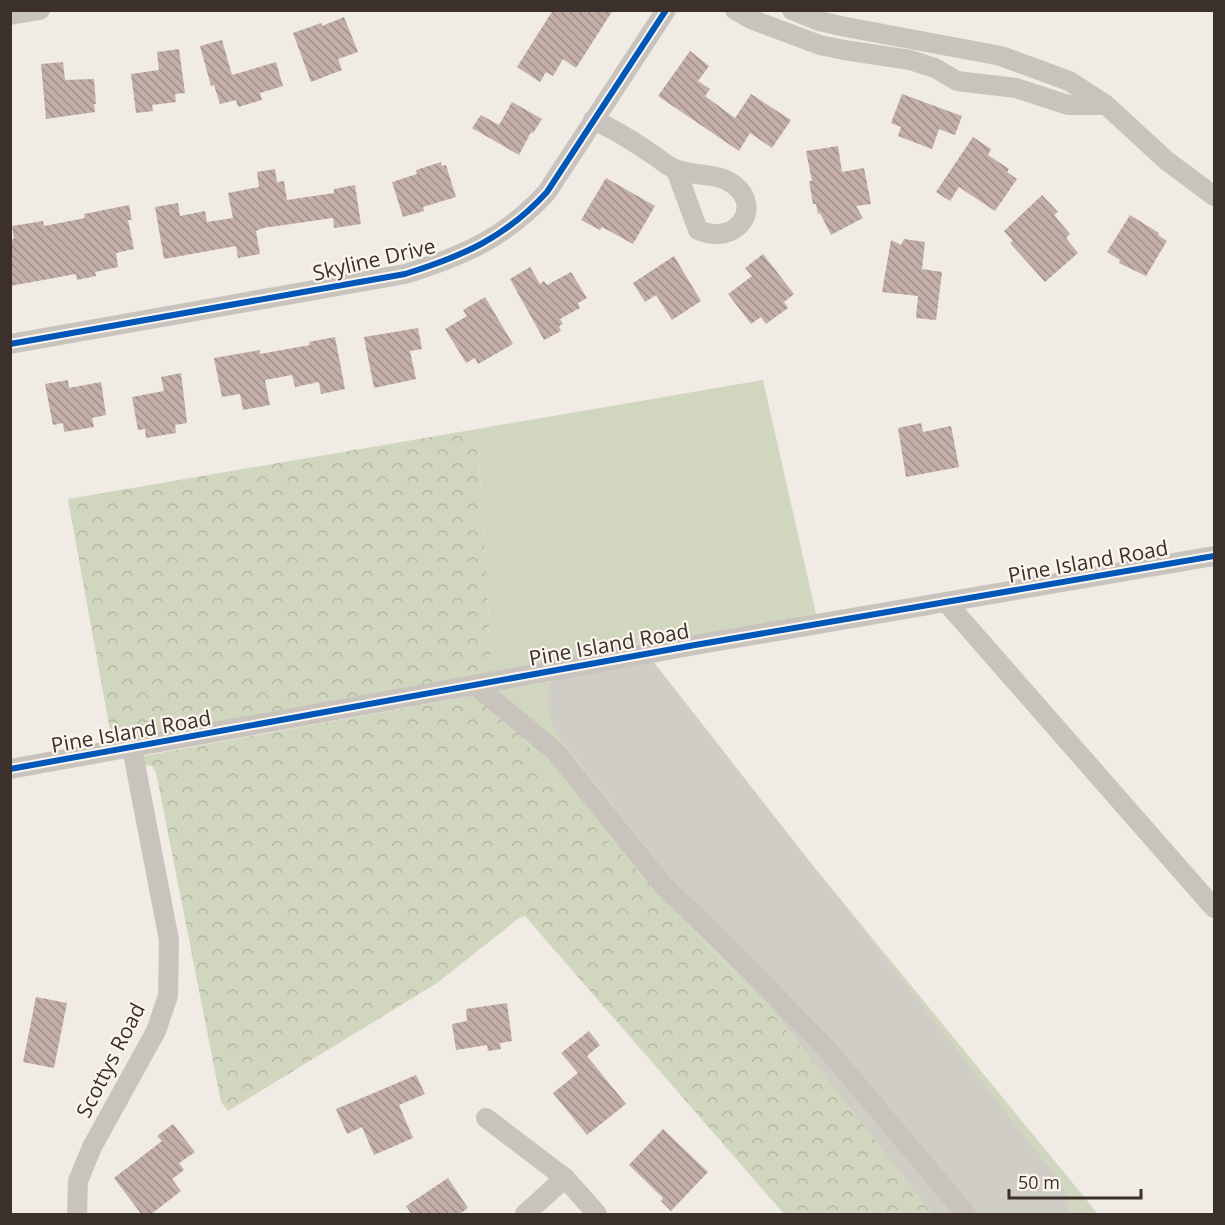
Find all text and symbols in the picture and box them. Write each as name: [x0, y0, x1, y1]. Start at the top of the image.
street label: Skyline Drive: [310, 231, 438, 287]
street label: Pine Island Road: [1006, 533, 1170, 589]
street label: Pine Island Road: [527, 616, 691, 672]
street label: Pine Island Road: [49, 703, 213, 759]
street label: Scottys Road: [69, 998, 151, 1122]
scale bar: [1009, 1162, 1141, 1200]
text: 50 m: [1018, 1170, 1060, 1194]

